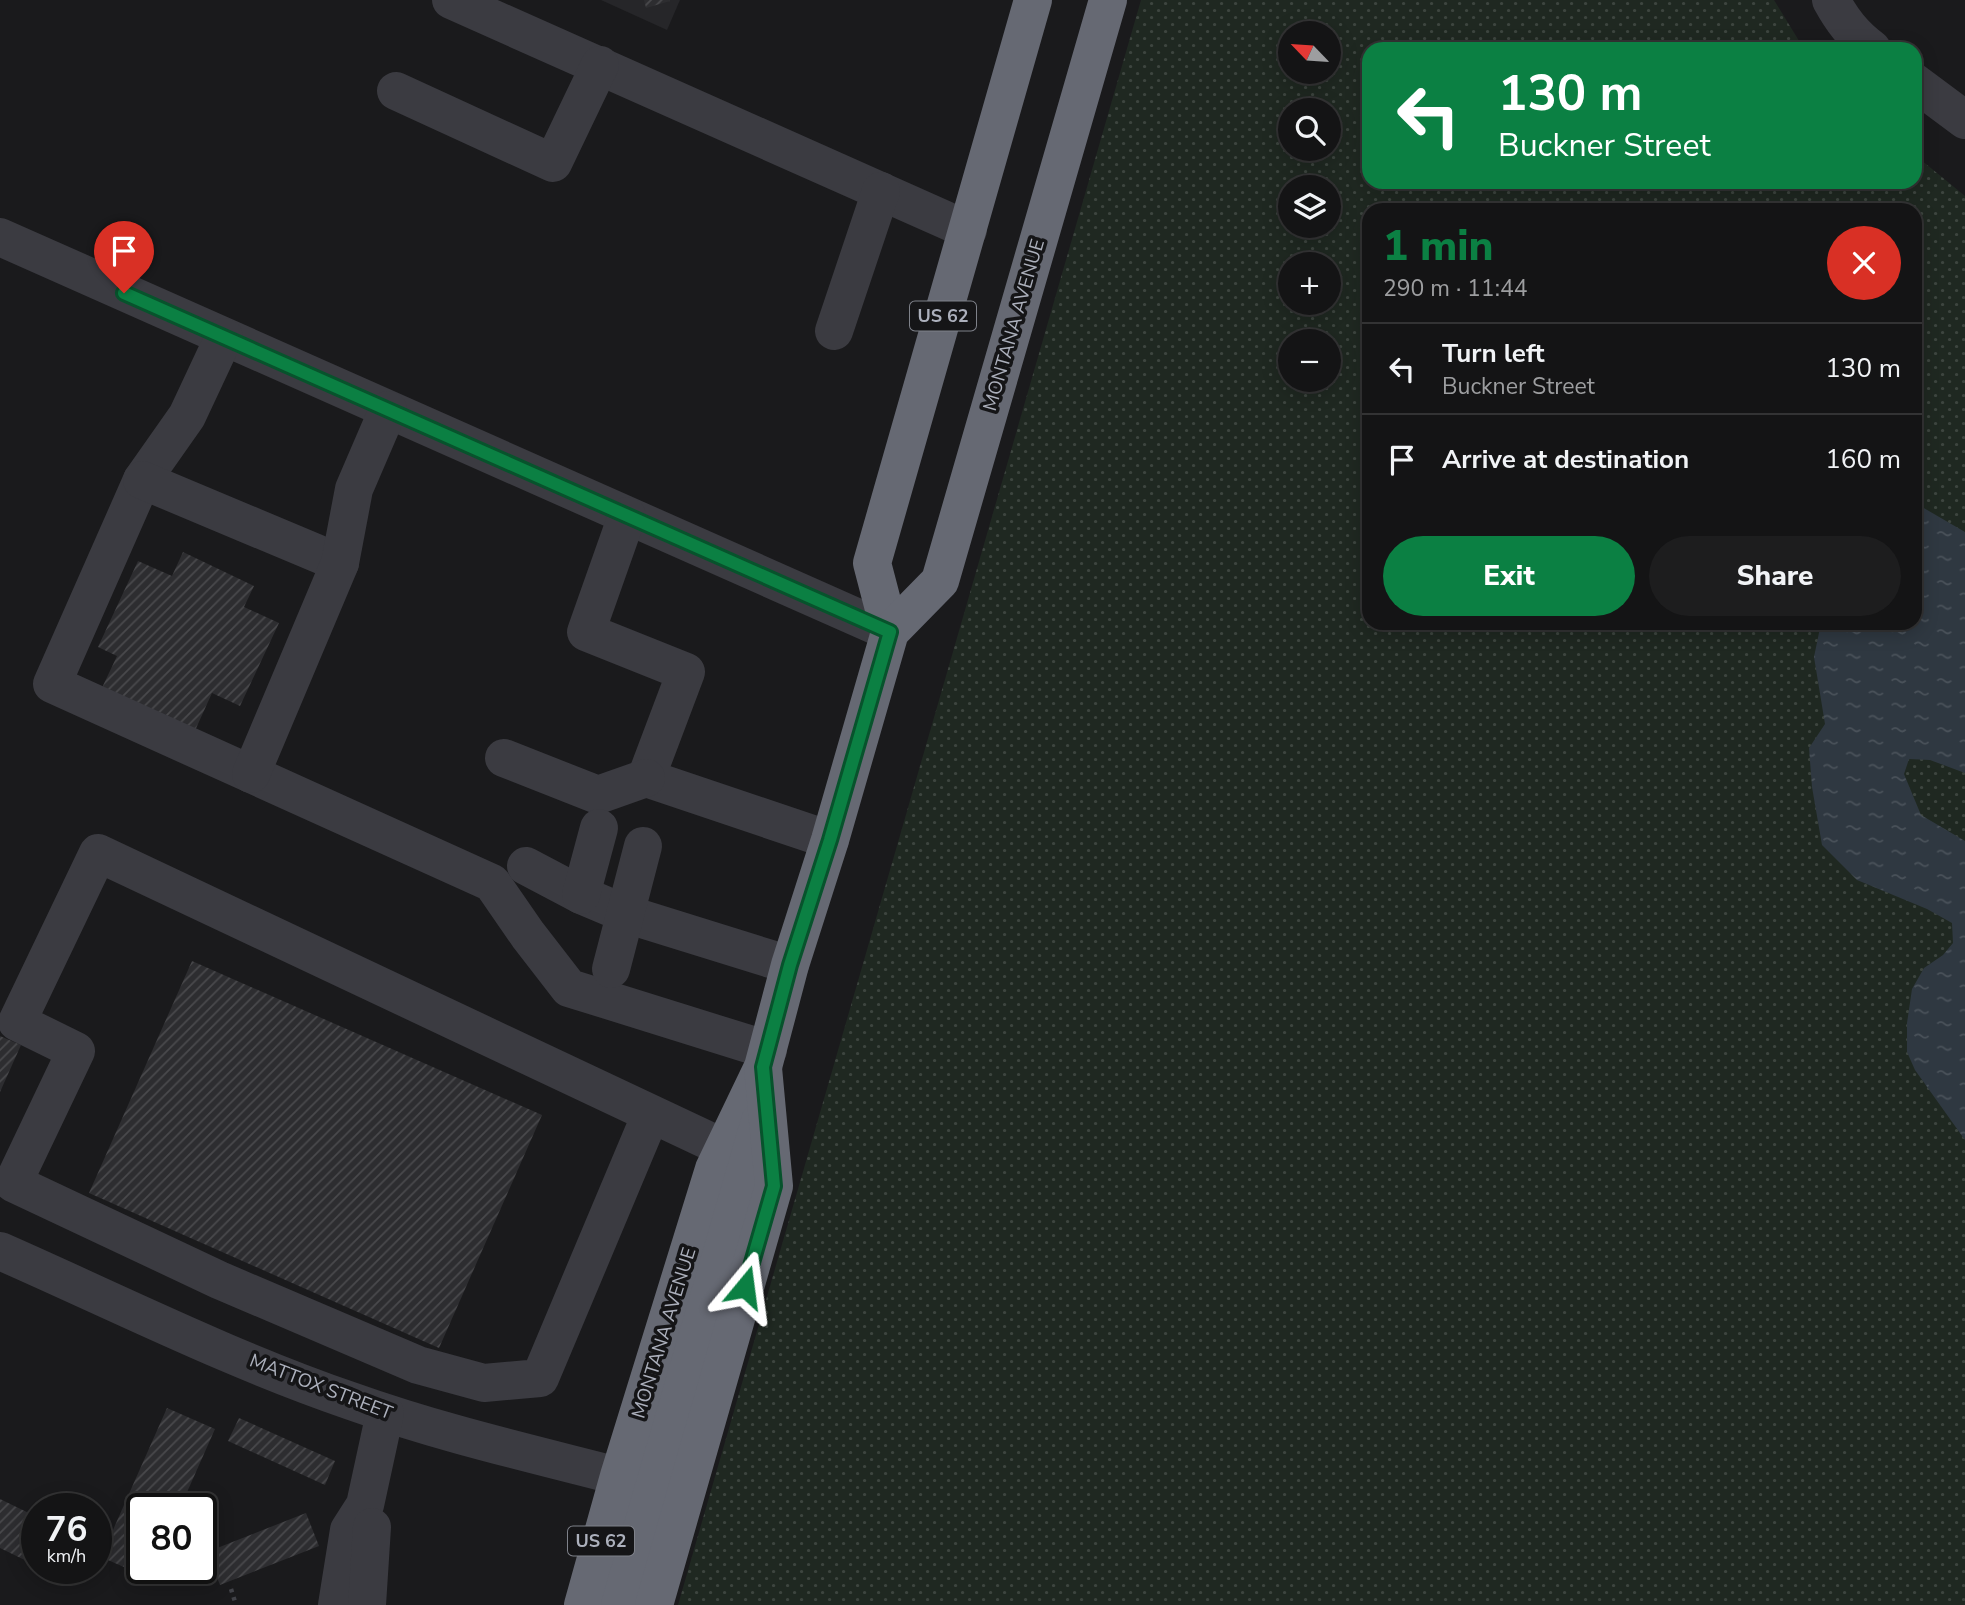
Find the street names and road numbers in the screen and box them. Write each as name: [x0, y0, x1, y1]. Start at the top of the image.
street label: MONTANA AVENUE: [977, 236, 1051, 414]
road number: US 62: [910, 302, 976, 330]
street label: MONTANA AVENUE: [626, 1244, 702, 1422]
street label: MATTOX STREET: [246, 1348, 397, 1426]
road number: US 62: [568, 1526, 634, 1556]

